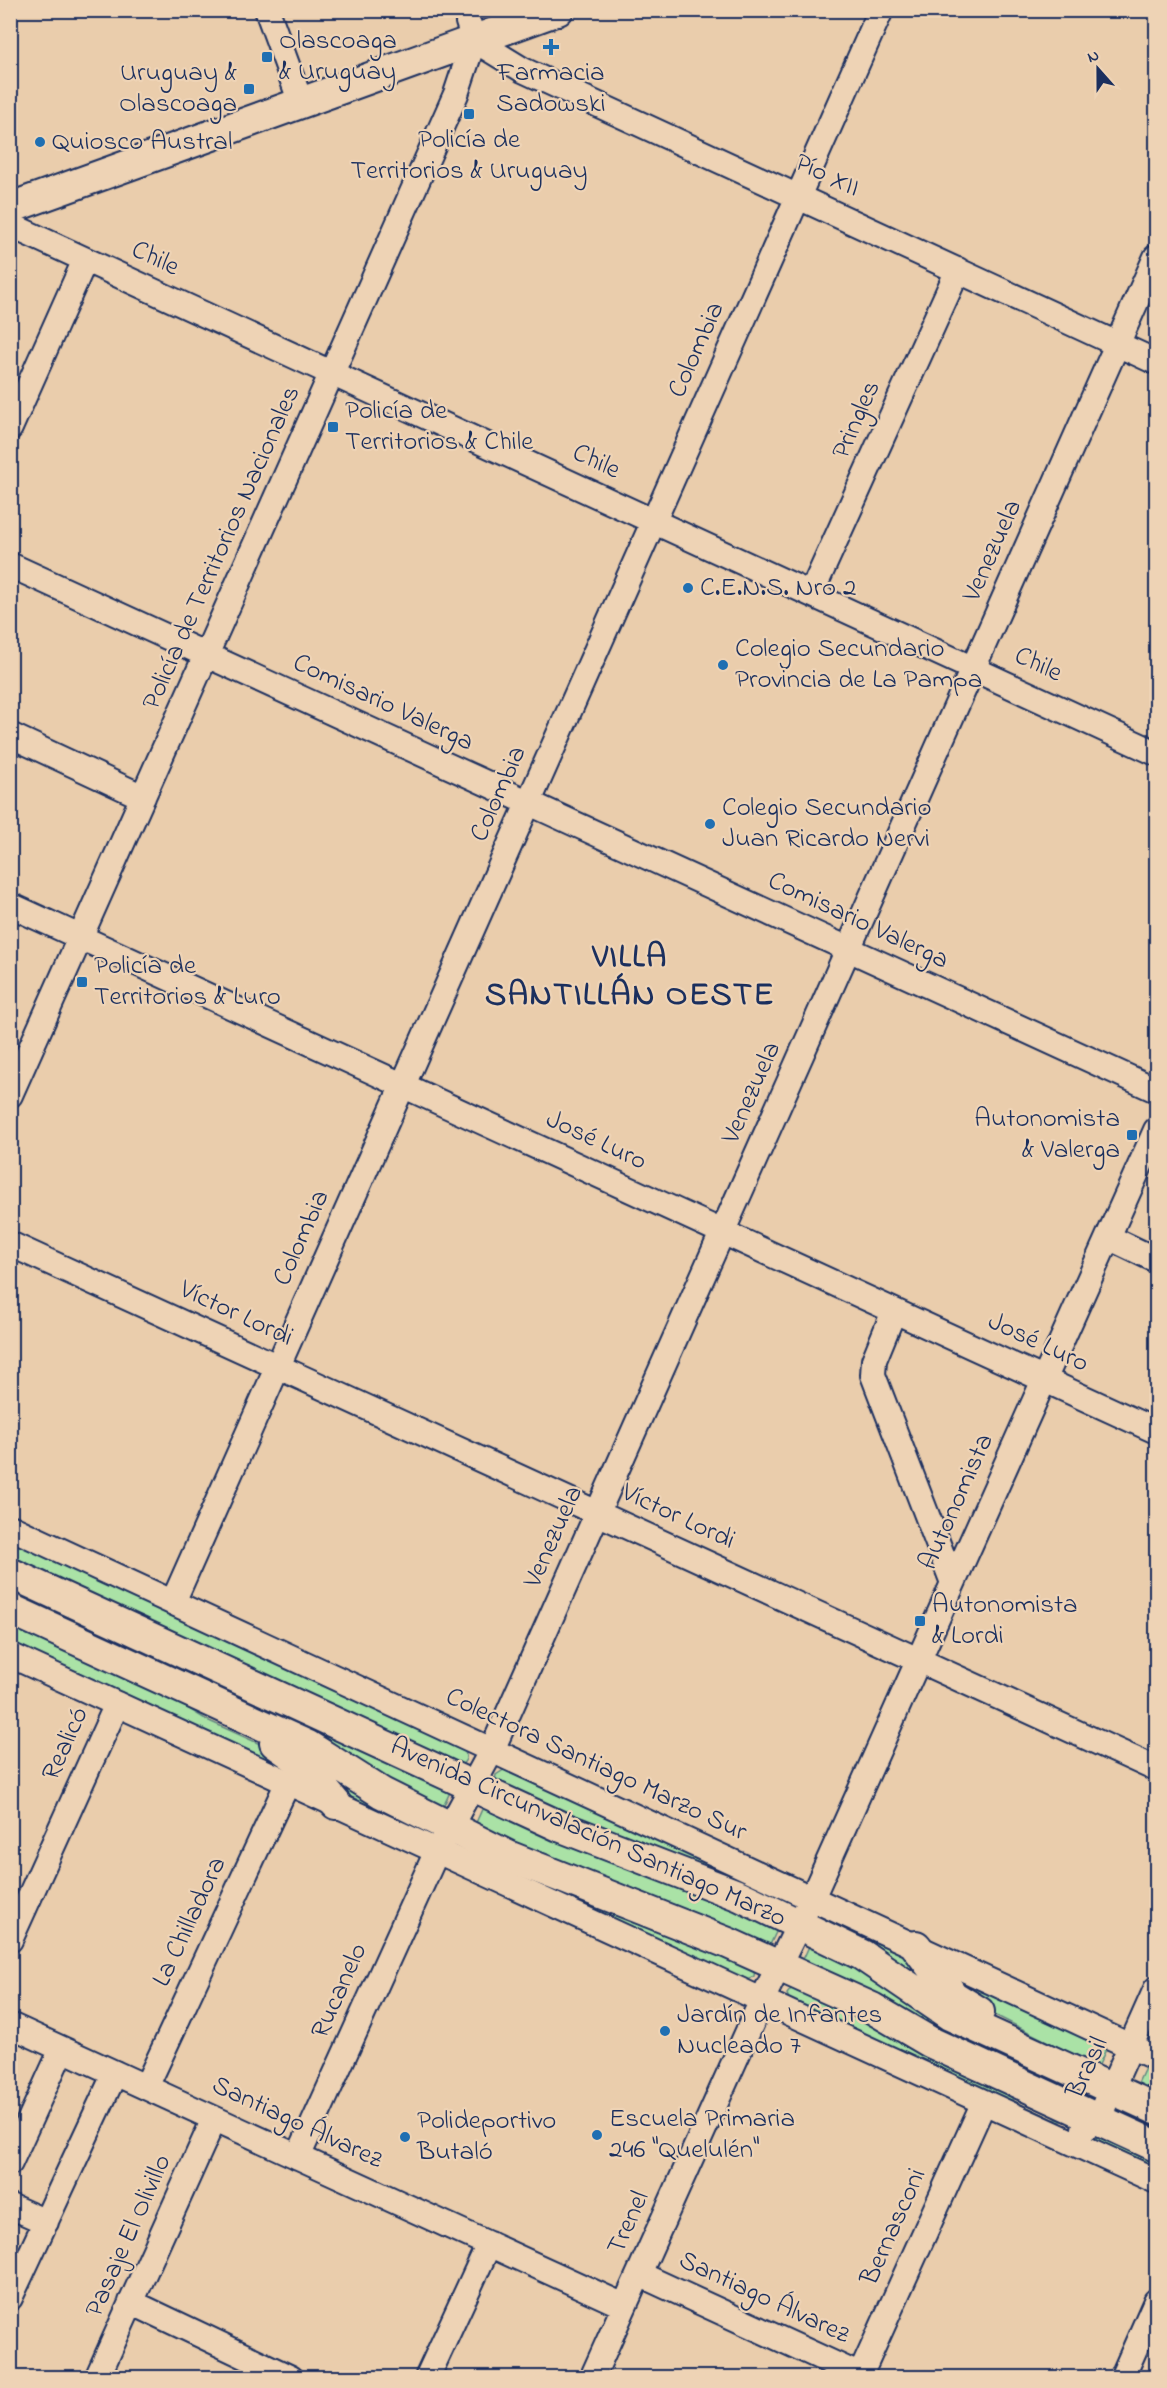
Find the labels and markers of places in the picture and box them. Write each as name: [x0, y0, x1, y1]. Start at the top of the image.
place label: Olascoaga & Uruguay: [279, 22, 397, 92]
marker: Farmacia Sadowski: [544, 40, 558, 54]
marker: Olascoaga & Uruguay: [260, 50, 274, 64]
place label: Uruguay & Olascoaga: [119, 54, 237, 124]
place label: Farmacia Sadowski: [496, 54, 606, 124]
marker: Uruguay & Olascoaga: [242, 82, 256, 96]
marker: Policía de Territorios & Uruguay: [462, 107, 476, 121]
place label: Policía de Territorios & Uruguay: [350, 121, 588, 191]
place label: Quiosco Austral: [52, 123, 232, 162]
marker: Quiosco Austral: [33, 135, 47, 149]
place label: Policía de Territorios & Chile: [345, 392, 534, 462]
marker: Policía de Territorios & Chile: [326, 420, 340, 434]
place label: C.E.N.S. Nro 2: [700, 569, 856, 608]
marker: C.E.N.S. Nro 2: [681, 581, 695, 595]
place label: Colegio Secundario Provincia de La Pampa: [735, 630, 982, 700]
marker: Colegio Secundario Provincia de La Pampa: [716, 658, 730, 672]
place label: Colegio Secundario Juan Ricardo Nervi: [722, 789, 932, 859]
marker: Colegio Secundario Juan Ricardo Nervi: [703, 817, 717, 831]
place label: Policía de Territorios & Luro: [94, 947, 281, 1017]
marker: Policía de Territorios & Luro: [75, 975, 89, 989]
place label: Autonomista & Valerga: [974, 1100, 1120, 1170]
marker: Autonomista & Valerga: [1125, 1128, 1139, 1142]
place label: Autonomista & Lordi: [932, 1586, 1078, 1656]
marker: Autonomista & Lordi: [913, 1614, 927, 1628]
place label: Jardín de Infantes Nucleado 7: [677, 1996, 882, 2066]
marker: Jardín de Infantes Nucleado 7: [658, 2024, 672, 2038]
place label: Escuela Primaria 246 "Quelulén": [609, 2100, 795, 2170]
place label: Polideportivo Butaló: [416, 2102, 556, 2172]
marker: Escuela Primaria 246 "Quelulén": [590, 2128, 604, 2142]
marker: Polideportivo Butaló: [398, 2130, 412, 2144]

